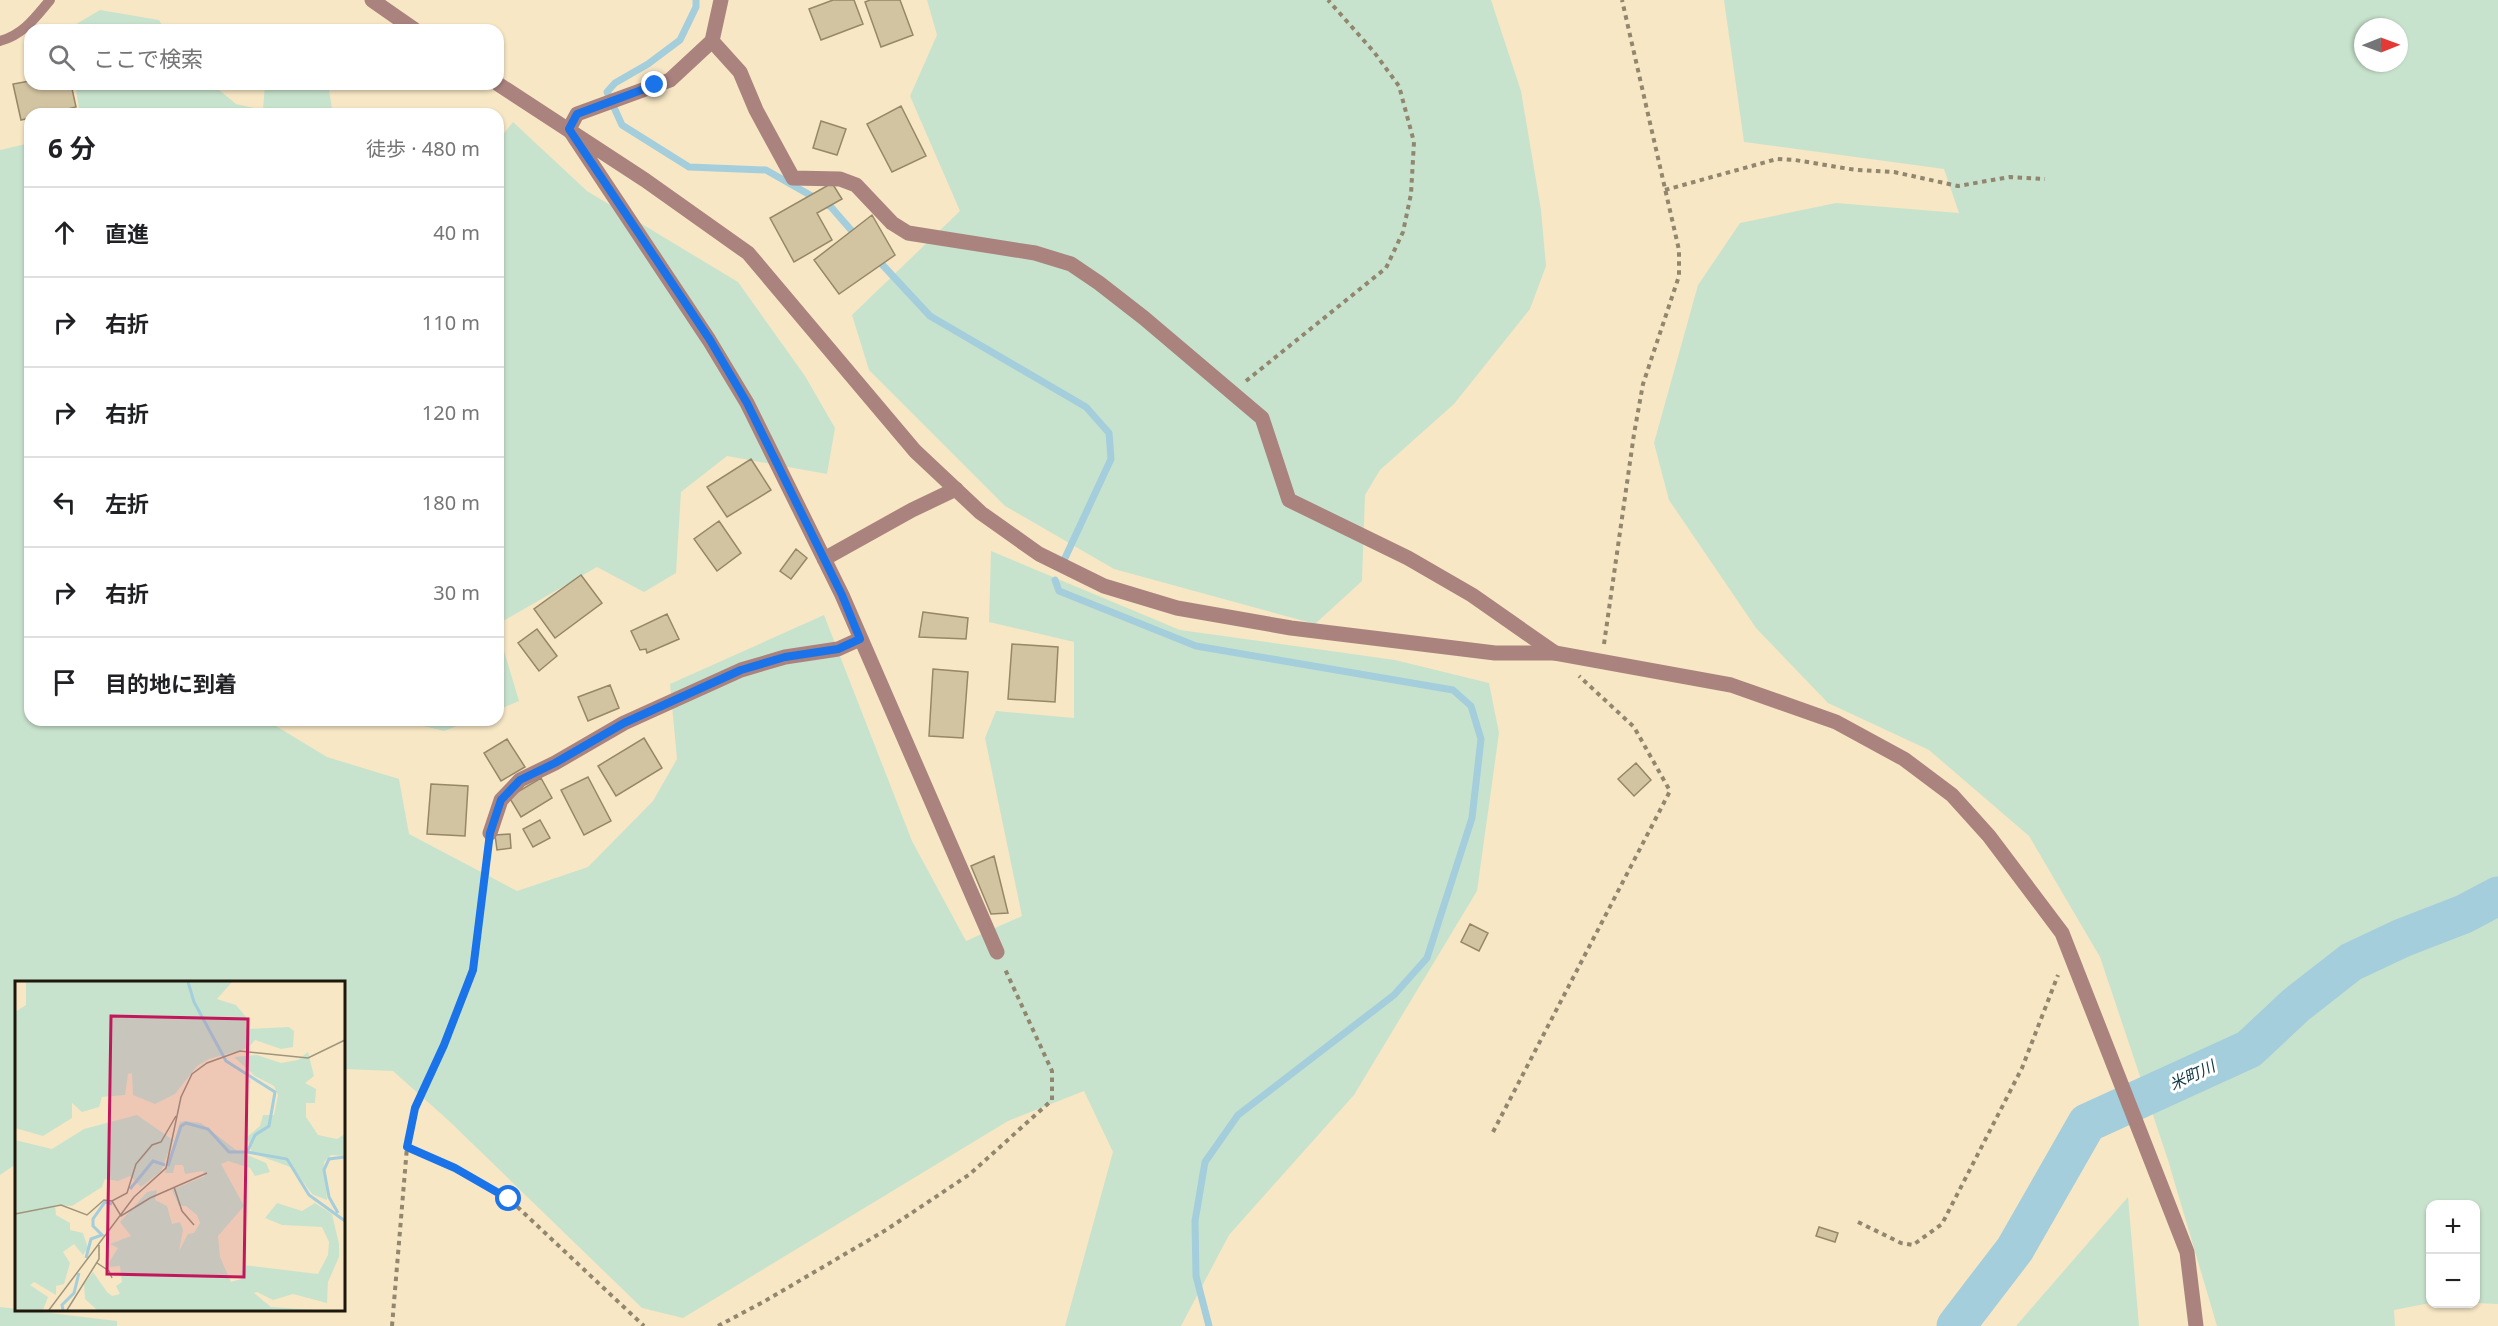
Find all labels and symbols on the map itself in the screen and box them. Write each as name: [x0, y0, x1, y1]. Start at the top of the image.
north arrow: [2354, 18, 2408, 72]
route end: [641, 71, 667, 97]
inset map: [15, 981, 345, 1311]
water label: 米町川: [2166, 1054, 2220, 1095]
route start: [495, 1185, 521, 1211]

